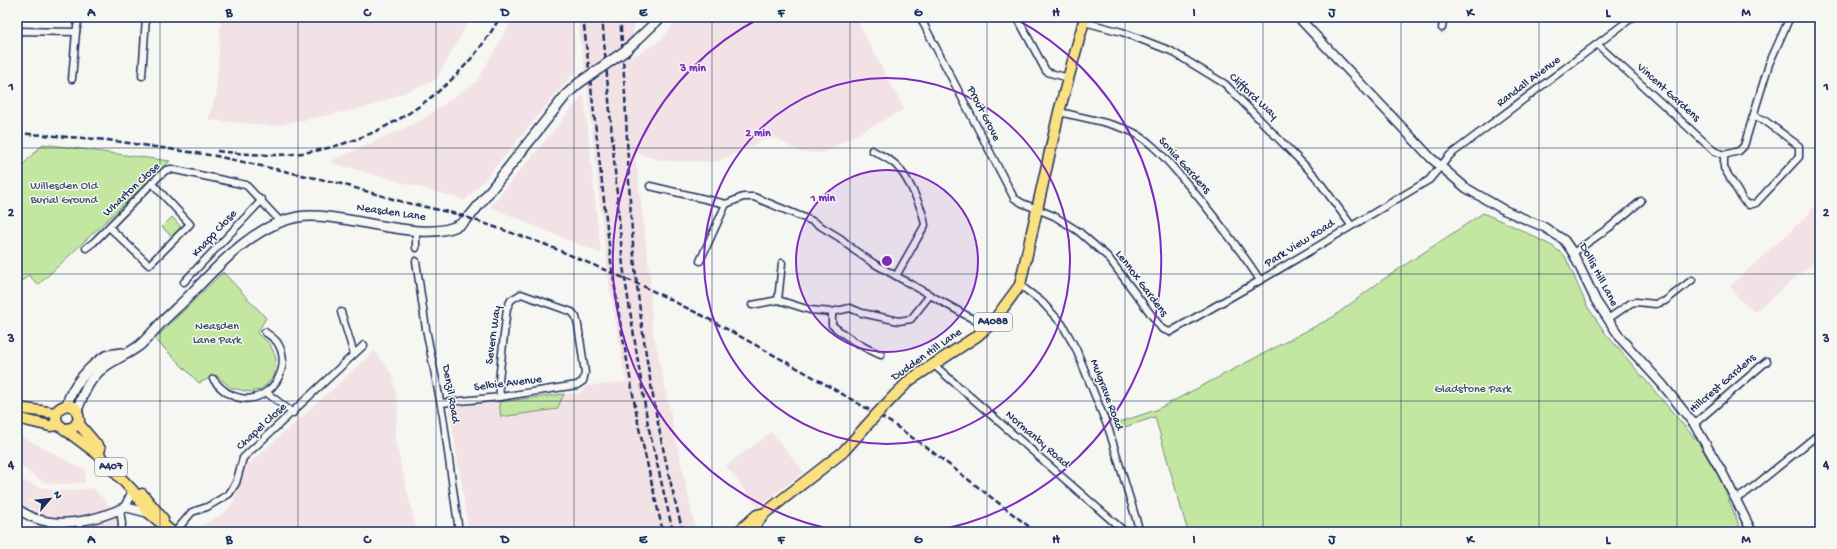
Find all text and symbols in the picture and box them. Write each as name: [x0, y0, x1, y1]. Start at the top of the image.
text: A: [86, 6, 96, 21]
text: B: [225, 6, 234, 21]
text: C: [362, 6, 372, 21]
text: D: [500, 6, 510, 21]
text: E: [639, 6, 648, 21]
text: F: [777, 6, 786, 21]
text: G: [914, 6, 923, 21]
text: H: [1052, 6, 1060, 21]
text: I: [1192, 6, 1196, 21]
text: J: [1328, 6, 1337, 21]
text: K: [1465, 6, 1475, 21]
text: L: [1606, 6, 1612, 21]
text: M: [1741, 6, 1751, 21]
street label: Randall Avenue: [1494, 53, 1564, 111]
street label: Vincent Gardens: [1633, 60, 1703, 126]
text: 3 min: [679, 62, 706, 76]
street label: Clifford Way: [1225, 71, 1281, 123]
text: 1: [7, 80, 14, 95]
text: 1: [1822, 80, 1829, 95]
street label: Prout Grove: [963, 83, 1003, 145]
text: 2 min: [745, 127, 771, 141]
street label: Sonia Gardens: [1155, 135, 1213, 198]
street label: Wharton Close: [100, 159, 164, 220]
park label: Willesden Old Burial Ground: [29, 180, 99, 208]
text: 1 min: [810, 192, 836, 206]
street label: Neasden Lane: [355, 201, 427, 225]
text: 2: [8, 206, 15, 221]
text: 2: [1823, 206, 1830, 221]
street label: Knapp Close: [190, 207, 241, 261]
street label: Park View Road: [1262, 216, 1338, 272]
street label: Dollis Hill Lane: [1575, 240, 1621, 310]
street label: Lennox Gardens: [1112, 248, 1171, 320]
centre of rings: [880, 254, 894, 268]
street label: Severn Way: [483, 305, 505, 365]
road number: A4088: [974, 313, 1012, 331]
park label: Neasden Lane Park: [193, 320, 243, 348]
street label: Dudden Hill Lane: [888, 325, 966, 385]
text: 3: [7, 332, 15, 347]
text: 3: [1822, 332, 1830, 347]
street label: Hillcrest Gardens: [1687, 351, 1759, 417]
street label: Mulgrave Road: [1086, 358, 1126, 433]
street label: Denzil Road: [438, 363, 462, 425]
street label: Selbie Avenue: [473, 373, 544, 395]
park label: Gladstone Park: [1434, 383, 1513, 397]
street label: Chapel Close: [234, 400, 290, 454]
street label: Normanby Road: [1002, 408, 1073, 472]
text: 4: [7, 458, 15, 473]
road number: A407: [95, 458, 127, 476]
text: 4: [1822, 458, 1830, 473]
north arrow: [30, 479, 70, 519]
text: N: [50, 489, 64, 501]
text: A: [86, 533, 96, 548]
text: B: [225, 533, 234, 548]
text: C: [362, 533, 372, 548]
text: D: [500, 533, 510, 548]
text: E: [639, 533, 648, 548]
text: F: [777, 533, 786, 548]
text: G: [914, 533, 923, 548]
text: H: [1052, 533, 1060, 548]
text: I: [1192, 533, 1196, 548]
text: J: [1328, 533, 1337, 548]
text: K: [1465, 533, 1475, 548]
text: L: [1606, 533, 1612, 548]
text: M: [1741, 533, 1751, 548]

